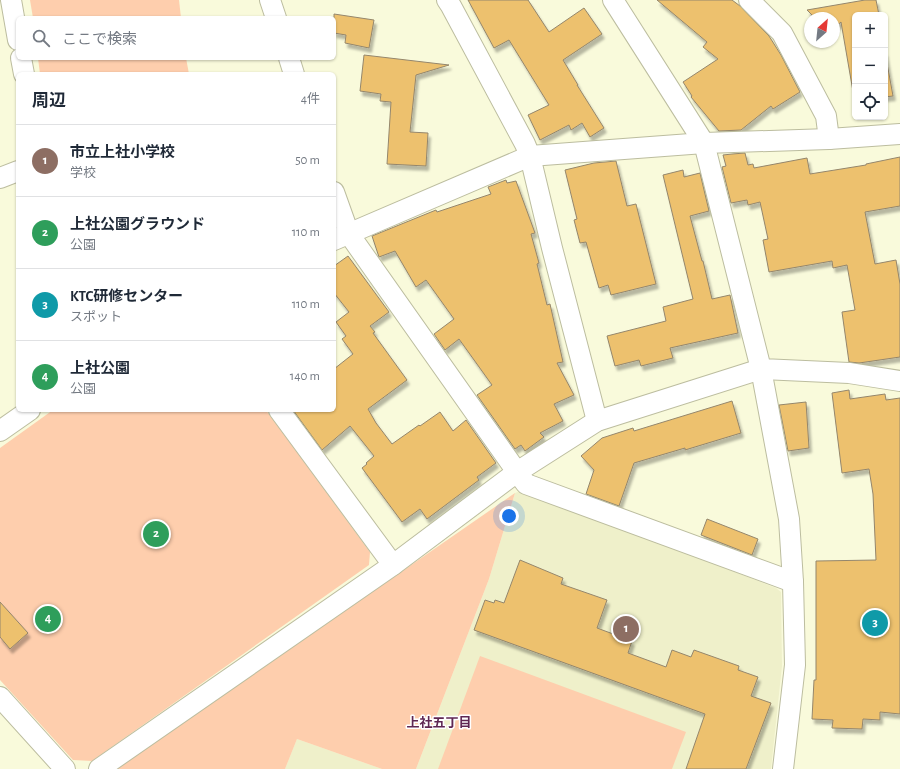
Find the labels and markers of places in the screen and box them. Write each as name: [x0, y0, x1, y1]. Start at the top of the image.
pin: 2: [143, 519, 169, 549]
pin: 4: [35, 604, 61, 634]
pin: 3: [862, 608, 888, 638]
pin: 1: [613, 614, 639, 644]

